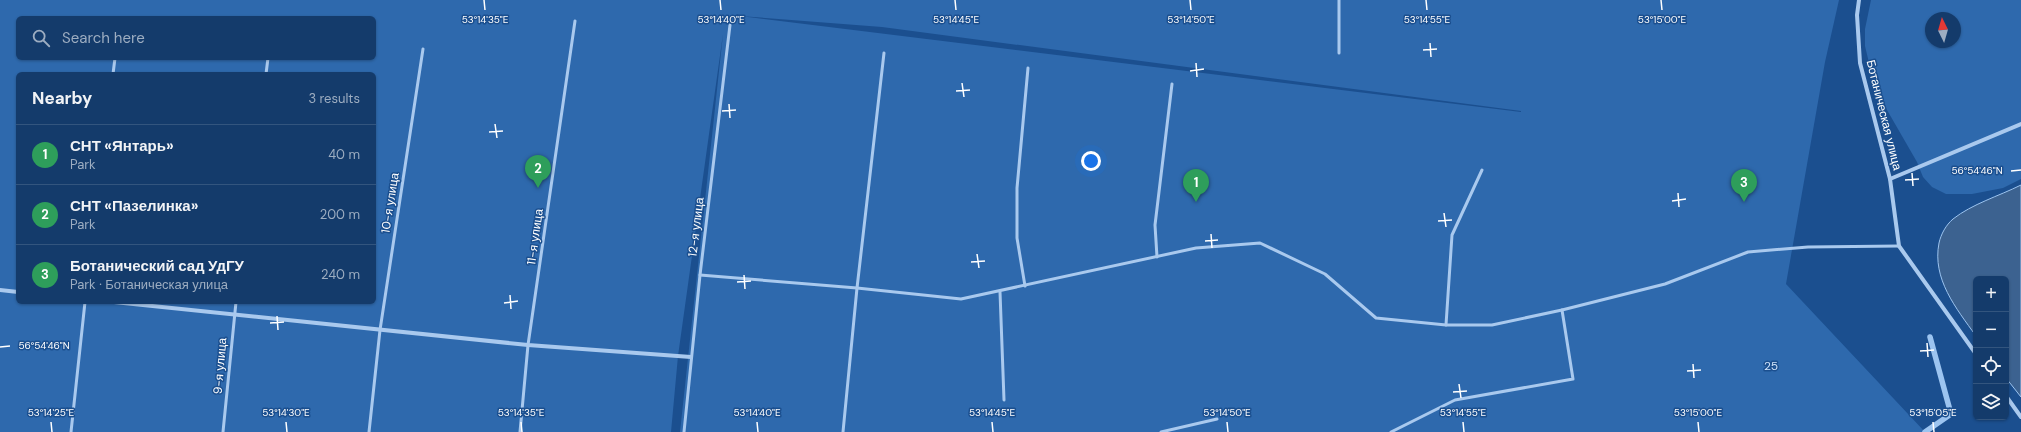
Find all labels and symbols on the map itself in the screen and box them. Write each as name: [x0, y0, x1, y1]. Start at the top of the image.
north arrow: [1925, 12, 1961, 48]
text: 53°14'35"E: [462, 13, 509, 26]
text: 53°14'40"E: [697, 13, 745, 26]
text: 53°14'45"E: [933, 13, 979, 26]
text: 53°14'50"E: [1167, 13, 1215, 26]
text: 53°14'55"E: [1404, 13, 1451, 26]
text: 53°15'00"E: [1638, 13, 1687, 26]
street label: Ботаническая улица: [1863, 58, 1906, 172]
your location: [1081, 151, 1101, 171]
pin: 2: [525, 155, 551, 188]
text: 56°54'46"N: [1951, 164, 2003, 177]
pin: 1: [1183, 169, 1209, 202]
pin: 3: [1731, 169, 1757, 202]
street label: 10-я улица: [377, 171, 403, 234]
street label: 12-я улица: [684, 196, 708, 258]
street label: 11-я улица: [523, 208, 547, 266]
street label: 9-я улица: [210, 337, 230, 395]
text: 56°54'46"N: [18, 339, 70, 352]
park label: 25: [1764, 358, 1778, 374]
text: 53°14'25"E: [28, 406, 75, 419]
text: 53°14'30"E: [262, 406, 310, 419]
text: 53°14'35"E: [498, 406, 545, 419]
text: 53°14'40"E: [733, 406, 781, 419]
text: 53°14'45"E: [969, 406, 1015, 419]
text: 53°14'50"E: [1203, 406, 1251, 419]
text: 53°14'55"E: [1440, 406, 1487, 419]
text: 53°15'00"E: [1674, 406, 1723, 419]
text: 53°15'05"E: [1909, 406, 1957, 419]

